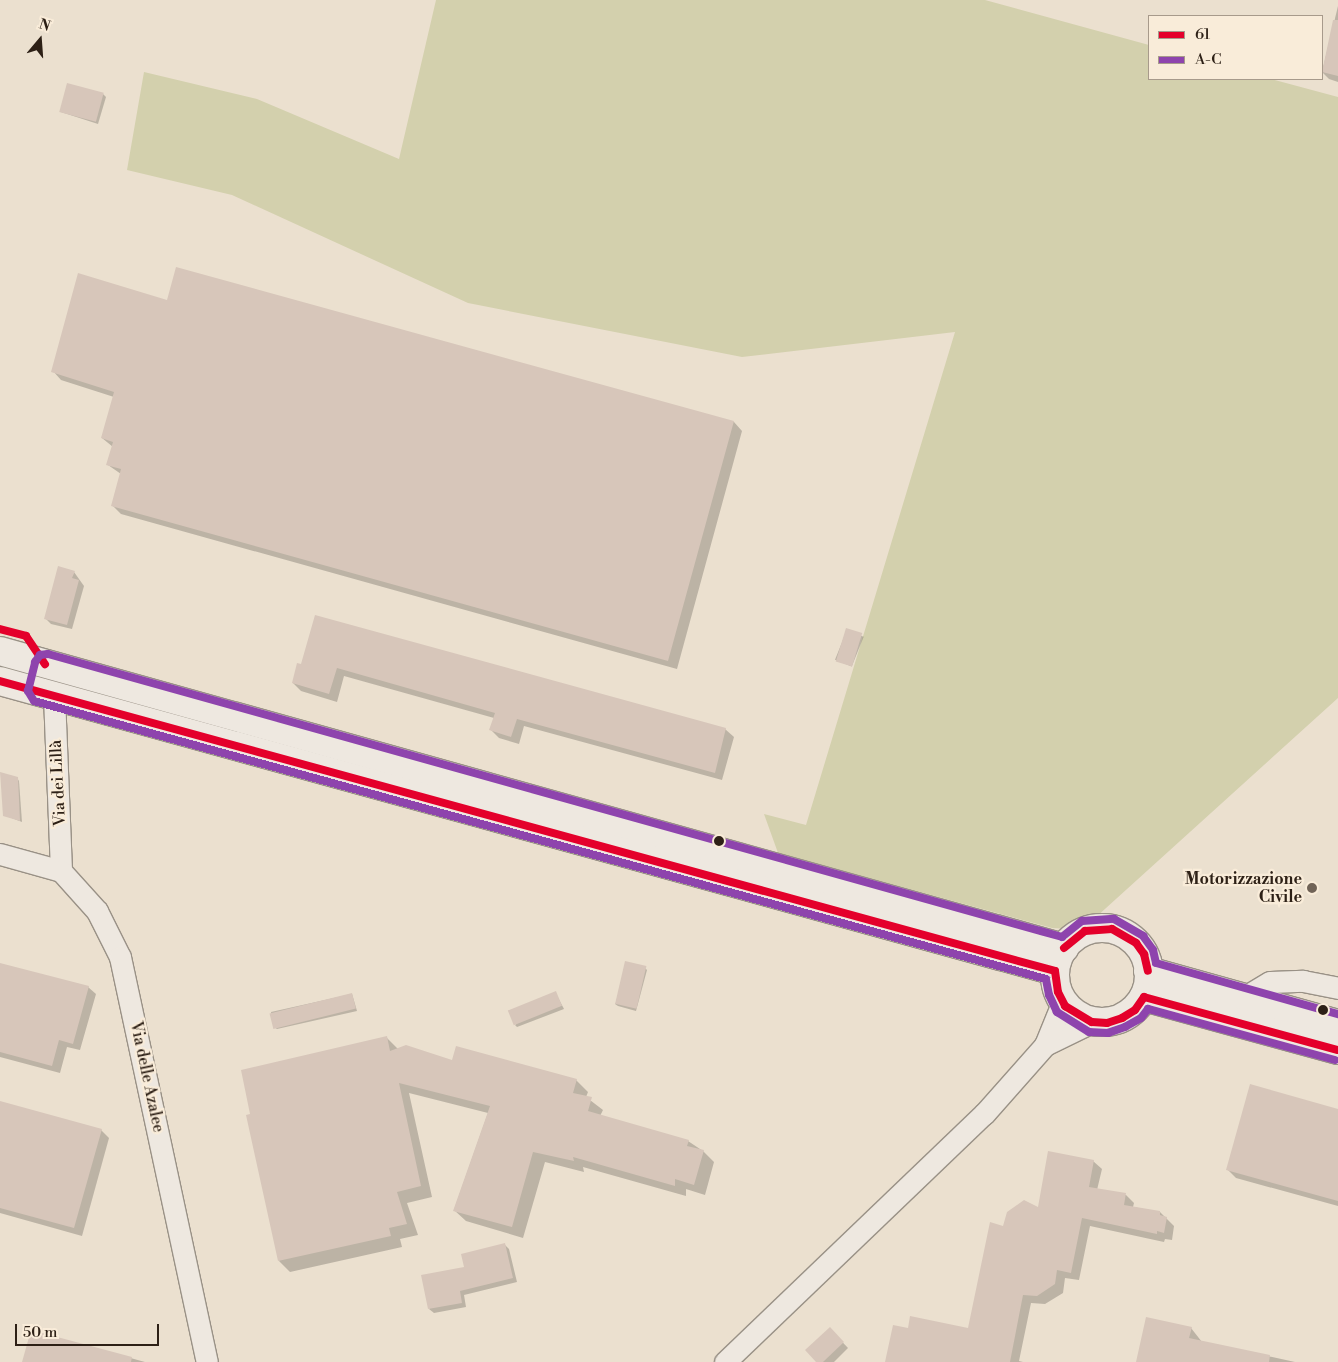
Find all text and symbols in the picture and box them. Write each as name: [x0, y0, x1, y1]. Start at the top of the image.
north arrow: [15, 15, 65, 65]
text: N: [37, 15, 53, 36]
legend: [1148, 15, 1323, 80]
text: 61: [1195, 25, 1210, 44]
text: A-C: [1195, 50, 1222, 69]
street label: Via dei Lillà: [46, 739, 70, 827]
unlabelled marker: [714, 836, 724, 846]
place label: Motorizzazione Civile: [1185, 869, 1302, 907]
marker: Motorizzazione Civile: [1306, 882, 1318, 894]
unlabelled marker: [1318, 1005, 1328, 1015]
street label: Via delle Azalee: [126, 1020, 168, 1134]
scale bar: [18, 1314, 161, 1346]
text: 50 m: [23, 1323, 57, 1342]

